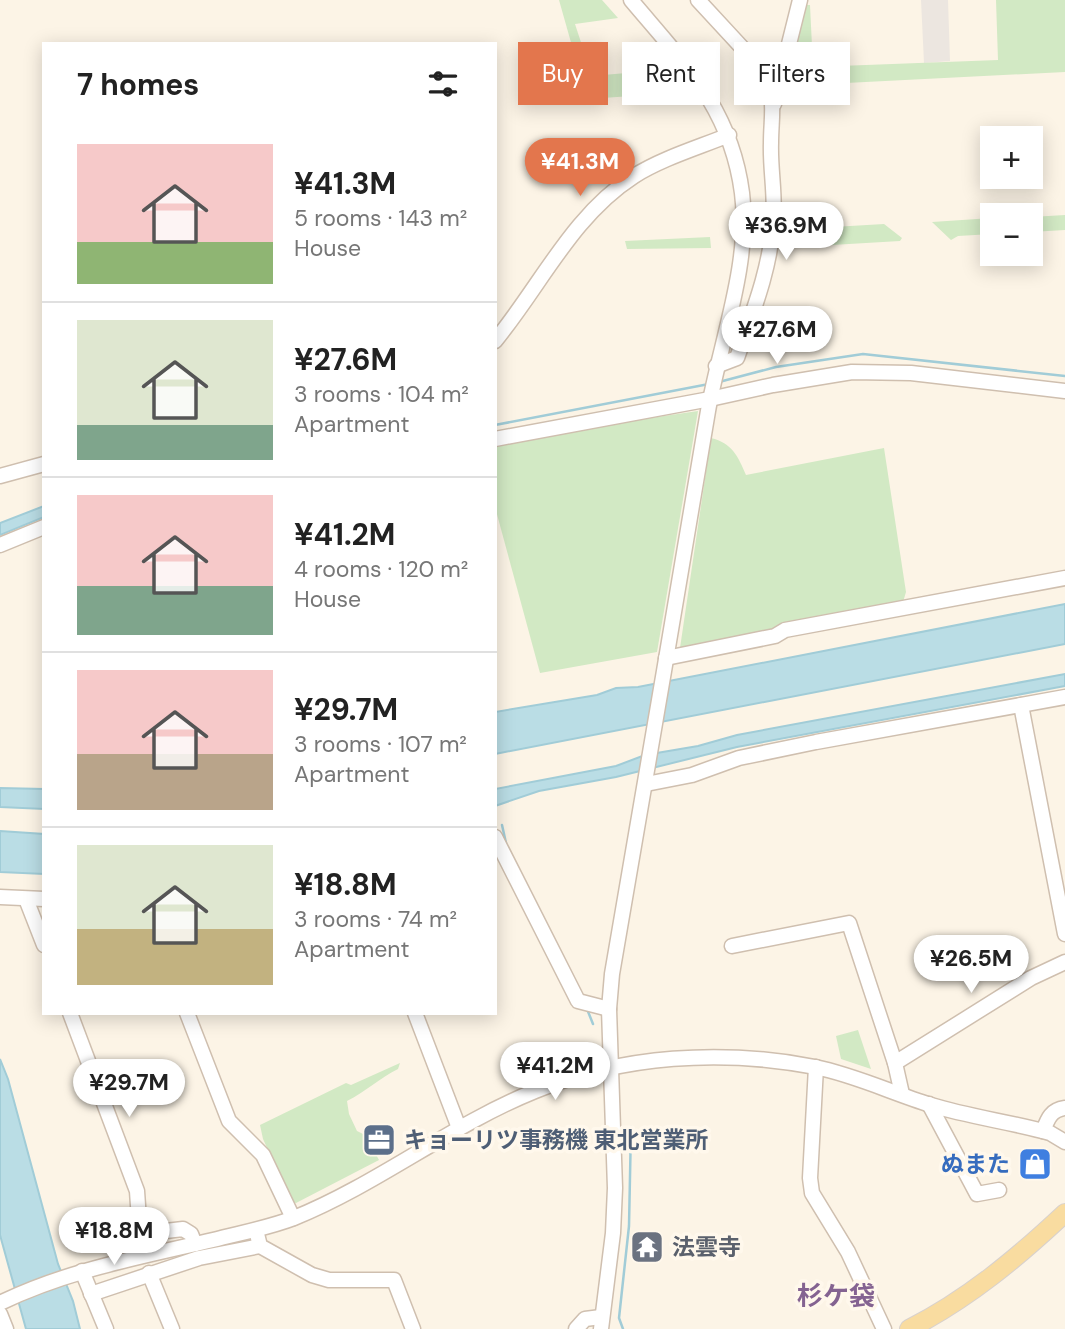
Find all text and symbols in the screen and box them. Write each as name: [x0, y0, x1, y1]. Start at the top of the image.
chip: Buy: [518, 42, 608, 105]
chip: Rent: [622, 42, 720, 105]
chip: Filters: [734, 42, 850, 105]
text: 7 homes: [77, 65, 199, 104]
icon: filters: [424, 65, 462, 103]
map controls: [980, 126, 1043, 266]
button: +: [980, 126, 1043, 189]
pin: ¥41.3M: [523, 138, 637, 198]
text: ¥41.3M: [541, 146, 619, 176]
text: ¥41.3M: [294, 164, 396, 203]
icon: home: [133, 172, 217, 256]
pin: ¥36.9M: [729, 202, 843, 262]
text: 5 rooms · 143 m²: [294, 203, 467, 233]
button: −: [980, 203, 1043, 266]
text: ¥36.9M: [745, 210, 827, 240]
text: House: [294, 233, 361, 263]
pin: ¥27.6M: [720, 306, 834, 366]
text: ¥27.6M: [737, 314, 817, 344]
text: ¥27.6M: [294, 340, 397, 379]
icon: home: [133, 348, 217, 432]
text: 3 rooms · 104 m²: [294, 379, 469, 409]
text: Apartment: [294, 409, 409, 439]
text: ¥41.2M: [294, 515, 395, 554]
icon: home: [133, 523, 217, 607]
text: 4 rooms · 120 m²: [294, 554, 468, 584]
text: House: [294, 584, 361, 614]
text: ¥29.7M: [294, 690, 398, 729]
icon: home: [133, 698, 217, 782]
text: 3 rooms · 107 m²: [294, 729, 467, 759]
text: Apartment: [294, 759, 409, 789]
text: ¥18.8M: [294, 865, 397, 904]
icon: home: [133, 873, 217, 957]
text: 3 rooms · 74 m²: [294, 904, 457, 934]
text: Apartment: [294, 934, 409, 964]
pin: ¥26.5M: [914, 936, 1028, 995]
text: ¥26.5M: [930, 943, 1012, 973]
pin: ¥41.2M: [498, 1042, 612, 1102]
text: ¥41.2M: [516, 1050, 594, 1080]
pin: ¥29.7M: [72, 1060, 186, 1119]
text: ¥29.7M: [89, 1067, 169, 1097]
office icon: キョーリツ事務機 東北営業所: [360, 1121, 398, 1159]
place label: キョーリツ事務機 東北営業所: [404, 1125, 708, 1155]
shop icon: ぬまた: [1016, 1145, 1054, 1183]
place label: ぬまた: [941, 1149, 1010, 1179]
pin: ¥18.8M: [57, 1208, 171, 1267]
text: ¥18.8M: [75, 1215, 153, 1245]
temple icon: 法雲寺: [628, 1228, 666, 1266]
place label: 法雲寺: [672, 1232, 741, 1262]
district label: 杉ケ袋: [797, 1279, 875, 1313]

